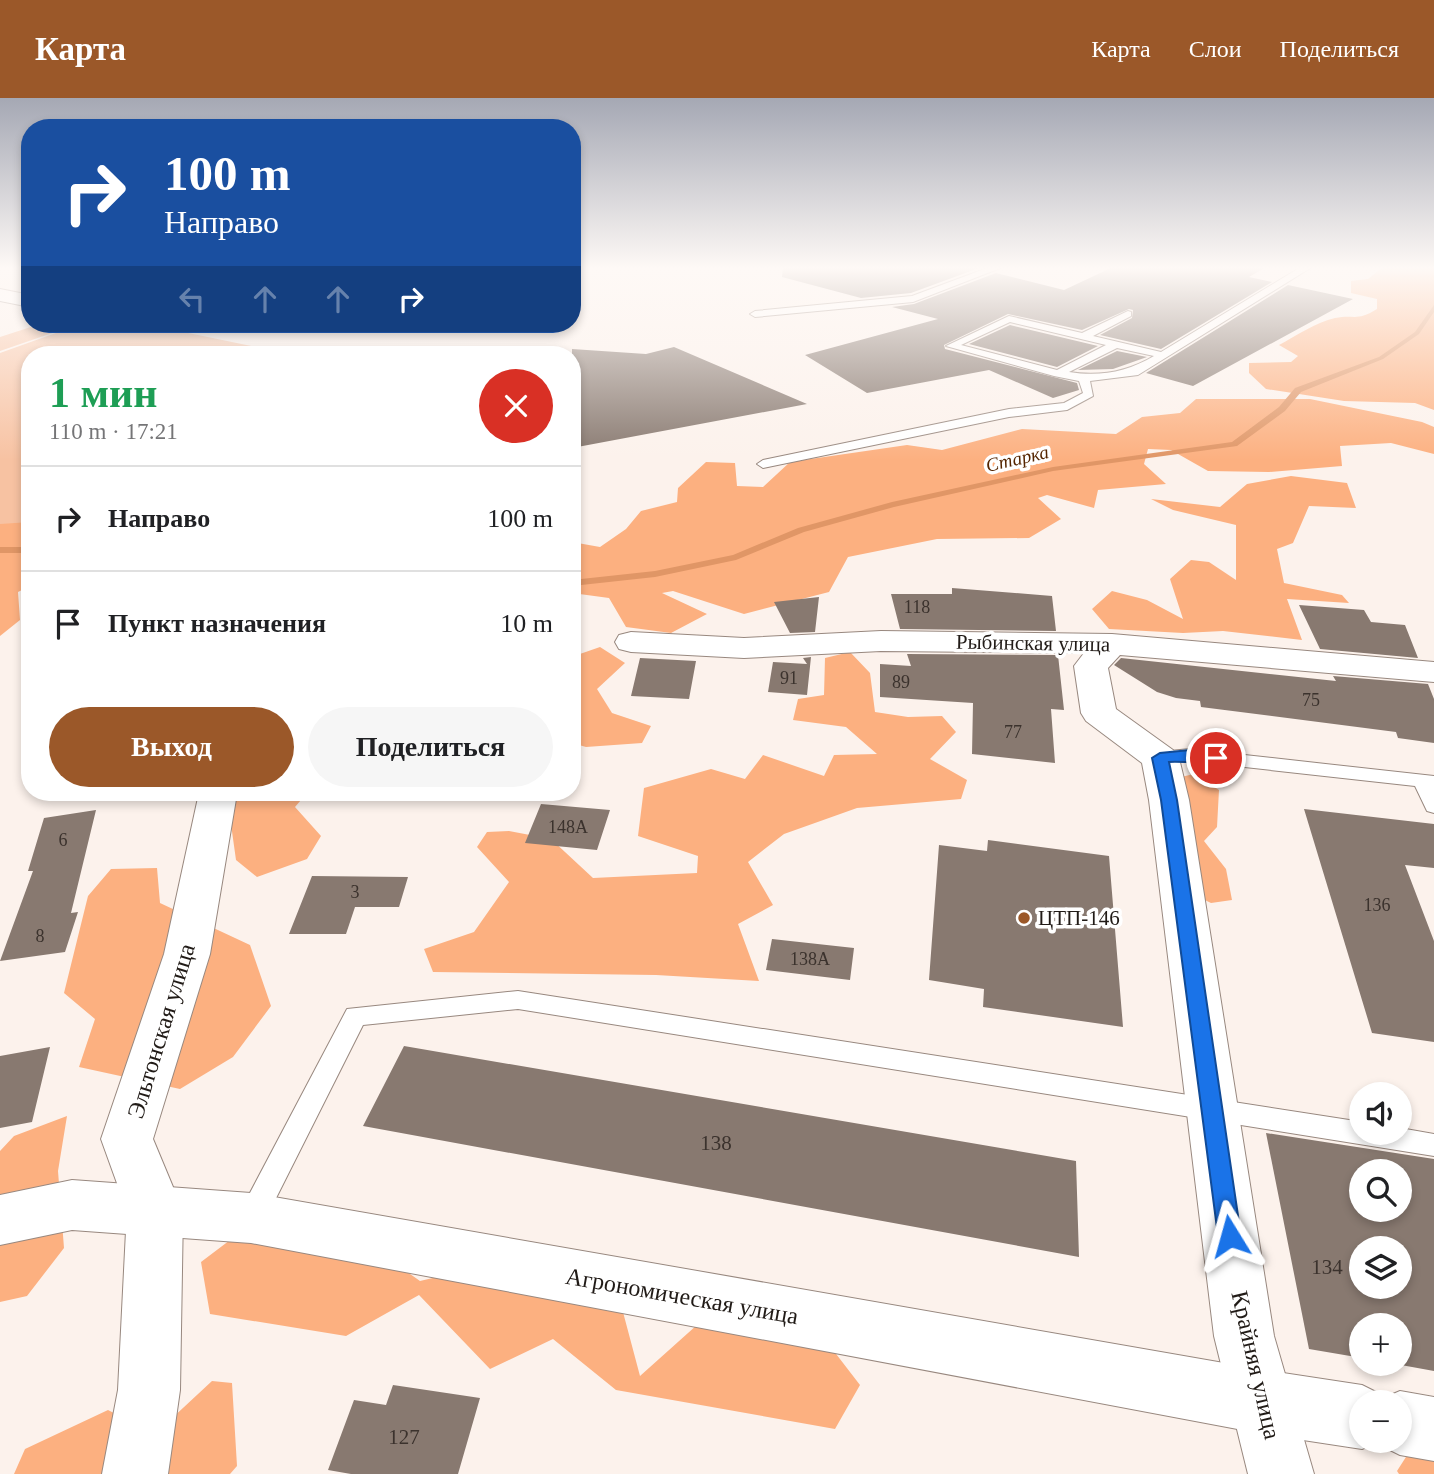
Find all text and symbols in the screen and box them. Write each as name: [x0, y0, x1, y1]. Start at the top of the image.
text: Карта: [35, 31, 126, 67]
text: Карта: [1091, 36, 1151, 62]
text: Слои: [1189, 36, 1242, 62]
text: Поделиться: [1280, 36, 1399, 62]
text: 100 m: [164, 146, 291, 201]
icon: right: [49, 147, 140, 238]
text: Направо: [164, 204, 279, 240]
icon: left: [173, 280, 211, 318]
icon: ahead: [246, 280, 284, 318]
icon: ahead: [319, 280, 357, 318]
icon: right: [392, 280, 430, 318]
button: close: [479, 369, 553, 443]
text: 1 мин: [49, 370, 158, 416]
text: 110 m · 17:21: [49, 419, 178, 444]
water label: Старка: [984, 441, 1051, 476]
icon: right: [49, 500, 87, 538]
text: Направо: [108, 504, 210, 533]
text: 100 m: [487, 504, 553, 533]
house number: 118: [904, 597, 930, 617]
icon: arrive: [49, 605, 87, 643]
text: Пункт назначения: [108, 609, 326, 638]
text: 10 m: [500, 609, 553, 638]
street label: Рыбинская улица: [956, 630, 1111, 656]
house number: 91: [780, 668, 798, 688]
house number: 89: [892, 672, 910, 692]
house number: 75: [1302, 690, 1320, 710]
button: Выход: [49, 707, 294, 787]
button: Поделиться: [308, 707, 553, 787]
house number: 77: [1004, 722, 1022, 742]
pin: [1186, 728, 1246, 788]
icon: arrive: [1197, 739, 1235, 777]
house number: 148А: [548, 817, 588, 837]
house number: 6: [59, 830, 68, 850]
house number: 3: [351, 882, 360, 902]
house number: 136: [1364, 895, 1391, 915]
place label: ЦТП-146: [1038, 906, 1120, 930]
marker: ЦТП-146: [1016, 910, 1032, 926]
house number: 8: [36, 926, 45, 946]
street label: Эльтонская улица: [122, 940, 200, 1122]
house number: 138А: [790, 949, 830, 969]
map controls: [1349, 1082, 1412, 1453]
button: sound: [1349, 1082, 1412, 1145]
house number: 138: [700, 1131, 732, 1155]
button: search: [1349, 1159, 1412, 1222]
position arrow: [1193, 1199, 1267, 1273]
button: layers: [1349, 1236, 1412, 1299]
house number: 134: [1311, 1255, 1343, 1279]
street label: Агрономическая улица: [564, 1263, 801, 1329]
street label: Крайняя улица: [1226, 1288, 1286, 1442]
button: +: [1349, 1313, 1412, 1376]
button: −: [1349, 1390, 1412, 1453]
house number: 127: [388, 1425, 420, 1449]

